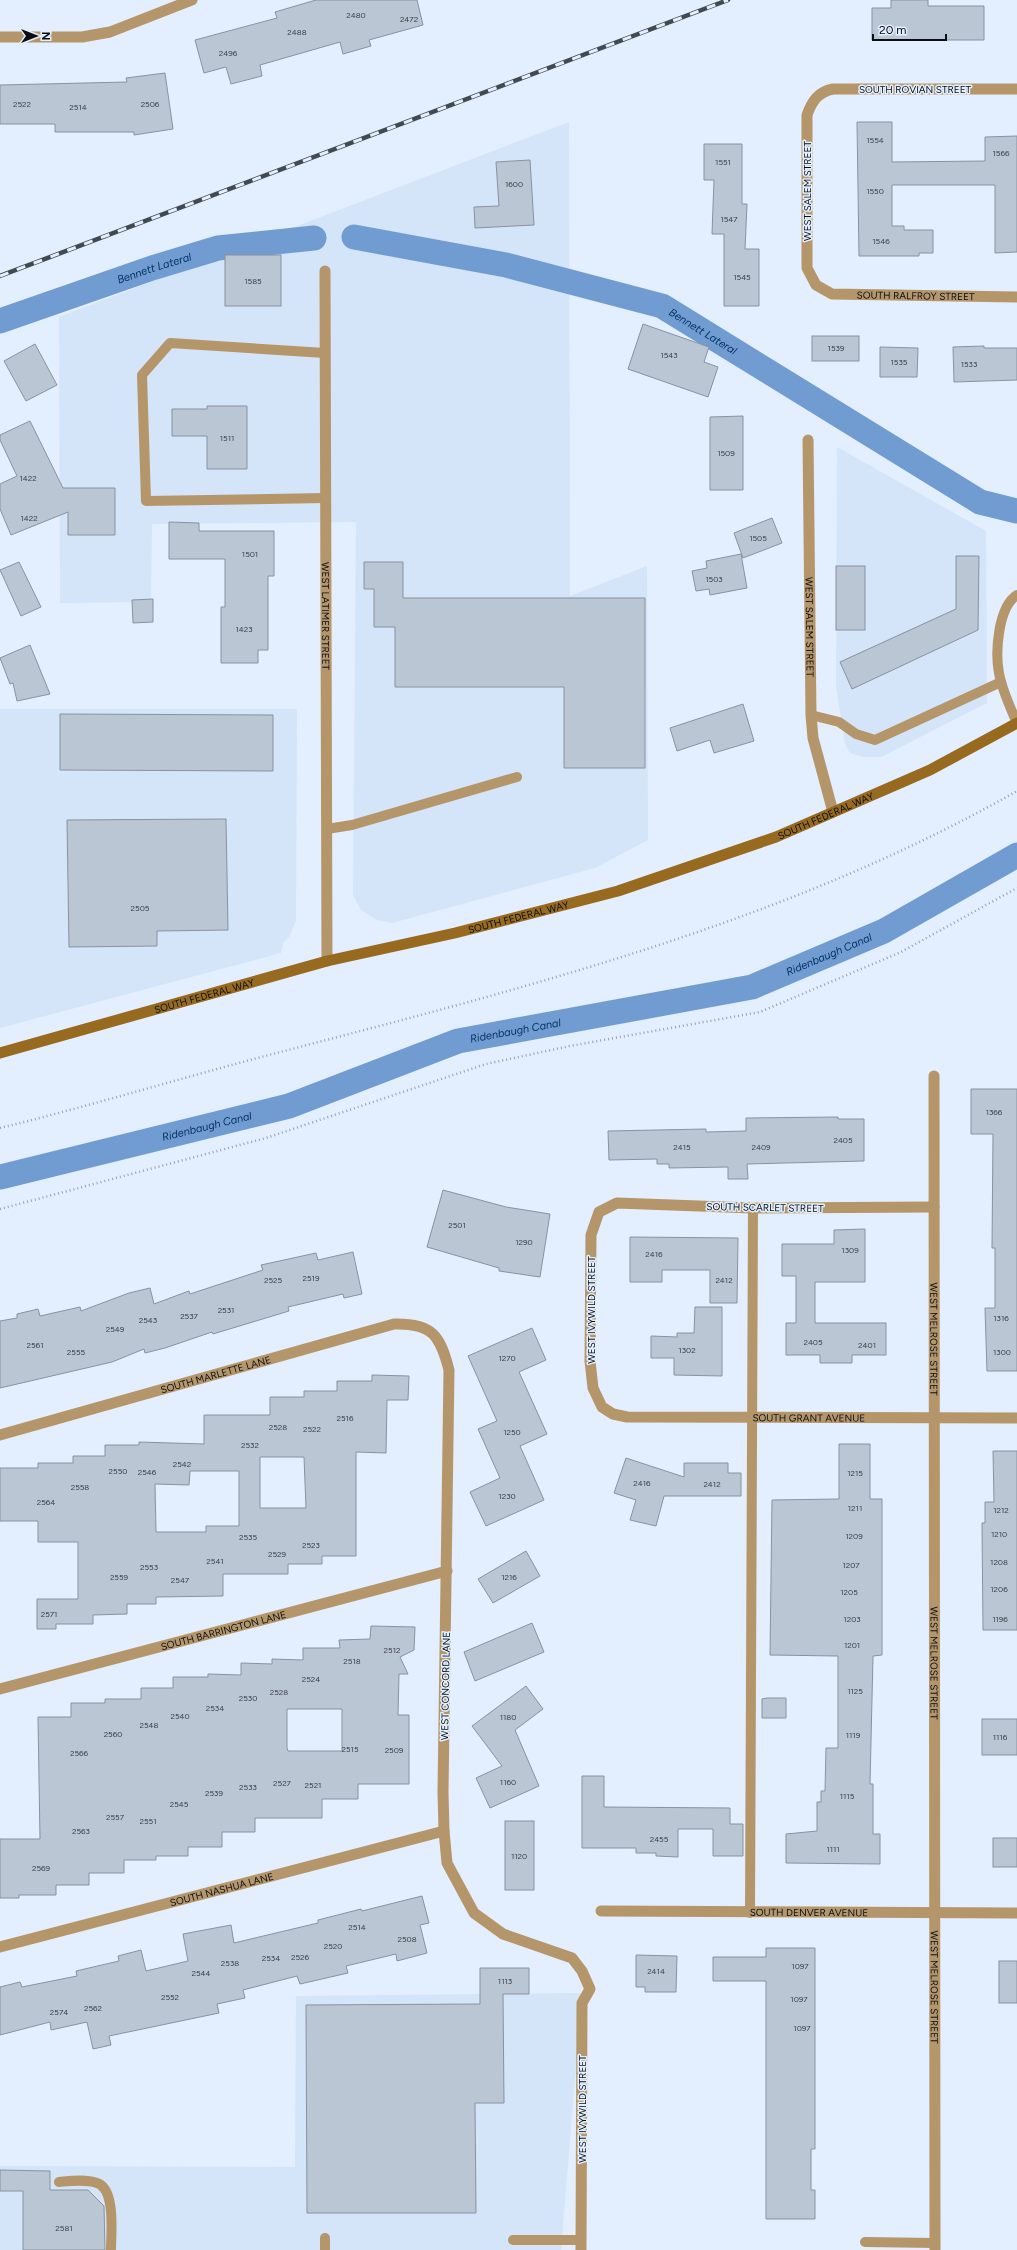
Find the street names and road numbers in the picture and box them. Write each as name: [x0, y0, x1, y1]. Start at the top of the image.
street label: SOUTH ROVIAN STREET: [859, 83, 972, 96]
street label: WEST SALEM STREET: [801, 141, 814, 241]
street label: SOUTH RALFROY STREET: [857, 288, 975, 303]
street label: WEST LATIMER STREET: [319, 562, 332, 671]
street label: WEST SALEM STREET: [802, 577, 817, 678]
street label: SOUTH FEDERAL WAY: [776, 789, 876, 842]
street label: SOUTH FEDERAL WAY: [467, 898, 570, 936]
street label: SOUTH FEDERAL WAY: [153, 976, 256, 1016]
street label: SOUTH SCARLET STREET: [706, 1200, 824, 1215]
street label: WEST IVYWILD STREET: [585, 1256, 598, 1364]
street label: WEST MELROSE STREET: [927, 1282, 940, 1396]
street label: SOUTH MARLETTE LANE: [159, 1353, 273, 1396]
street label: SOUTH GRANT AVENUE: [752, 1411, 865, 1425]
street label: WEST MELROSE STREET: [927, 1606, 941, 1720]
street label: SOUTH BARRINGTON LANE: [159, 1608, 288, 1653]
street label: WEST CONCORD LANE: [438, 1632, 453, 1740]
street label: SOUTH NASHUA LANE: [168, 1870, 275, 1909]
street label: SOUTH DENVER AVENUE: [750, 1906, 868, 1919]
street label: WEST MELROSE STREET: [928, 1930, 941, 2044]
street label: WEST IVYWILD STREET: [576, 2055, 589, 2163]

